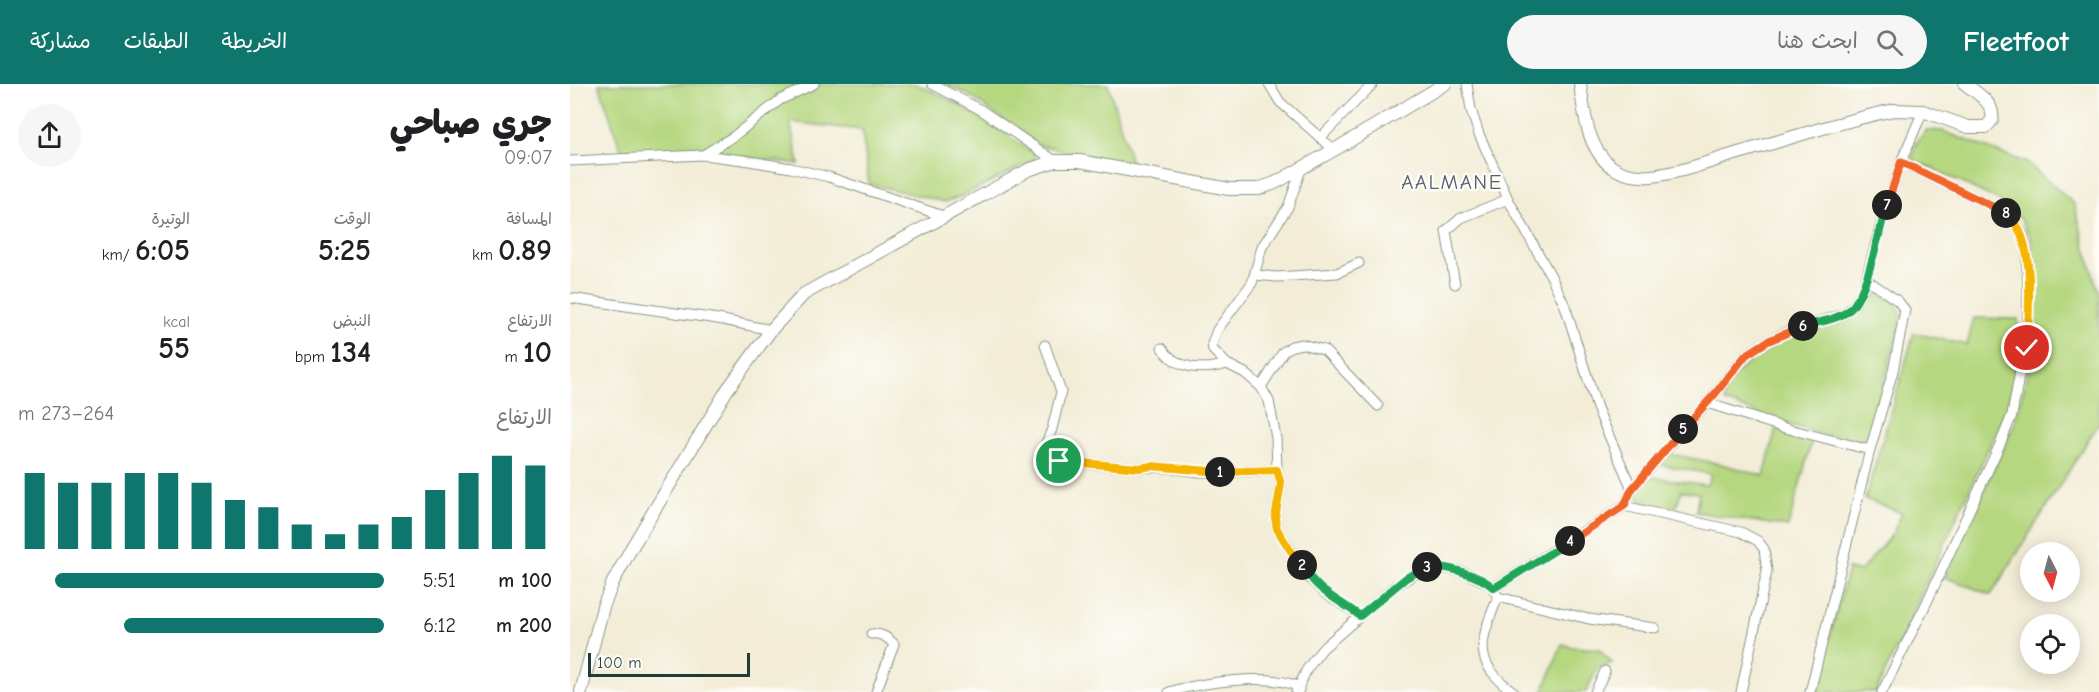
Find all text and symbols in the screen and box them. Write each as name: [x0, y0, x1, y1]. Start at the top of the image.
search box: [1507, 15, 1927, 69]
icon: search: [1873, 26, 1906, 59]
text: Fleetfoot: [1963, 26, 2069, 58]
text: ابحث هنا: [1777, 28, 1858, 54]
text: مشاركة: [30, 29, 91, 53]
text: الطبقات: [124, 29, 189, 53]
text: الخريطة: [222, 29, 287, 53]
button: share: [18, 104, 81, 167]
text: جري صباحي: [390, 104, 552, 142]
text: 09:07: [504, 146, 552, 169]
district label: AALMANE: [1401, 170, 1503, 194]
pin: 7: [1872, 190, 1902, 220]
text: 7: [1883, 196, 1891, 214]
pin: 8: [1991, 198, 2021, 228]
text: 8: [2002, 204, 2010, 222]
text: الوتيرة: [151, 210, 190, 228]
text: الوقت: [334, 210, 371, 228]
text: المسافة: [506, 210, 552, 228]
text: 6:05: [135, 233, 190, 268]
text: 5:25: [318, 233, 371, 268]
text: 0.89: [498, 233, 552, 268]
text: /km: [102, 246, 135, 264]
text: km: [472, 246, 498, 264]
pin: 6: [1788, 311, 1818, 341]
text: النبض: [333, 312, 371, 330]
text: الارتفاع: [507, 312, 552, 330]
text: kcal: [163, 313, 190, 331]
text: 6: [1799, 317, 1807, 335]
pin: [2001, 322, 2052, 373]
text: 55: [158, 331, 190, 366]
icon: check: [2010, 331, 2043, 364]
text: 134: [330, 335, 371, 370]
text: 10: [523, 335, 552, 370]
text: bpm: [295, 348, 330, 366]
text: m: [504, 348, 523, 366]
text: 264–273 m: [18, 402, 114, 425]
text: الارتفاع: [496, 406, 552, 429]
pin: 5: [1668, 414, 1698, 444]
text: 5: [1679, 420, 1687, 438]
pin: [1033, 435, 1084, 486]
icon: arrive: [1042, 444, 1075, 477]
pin: 1: [1205, 457, 1235, 487]
text: 1: [1217, 463, 1223, 481]
pin: 4: [1555, 526, 1585, 556]
text: 4: [1566, 532, 1574, 550]
north arrow: [2020, 542, 2080, 602]
map controls: [2020, 542, 2080, 674]
pin: 2: [1287, 550, 1317, 580]
pin: 3: [1412, 552, 1442, 582]
text: 2: [1298, 556, 1306, 574]
text: 3: [1423, 558, 1431, 576]
text: 5:51: [423, 569, 456, 592]
text: 100 m: [498, 569, 552, 592]
text: 6:12: [423, 614, 456, 637]
text: 200 m: [496, 614, 552, 637]
button: locate: [2020, 614, 2080, 674]
scale bar: [588, 650, 750, 678]
text: 100 m: [597, 654, 641, 672]

